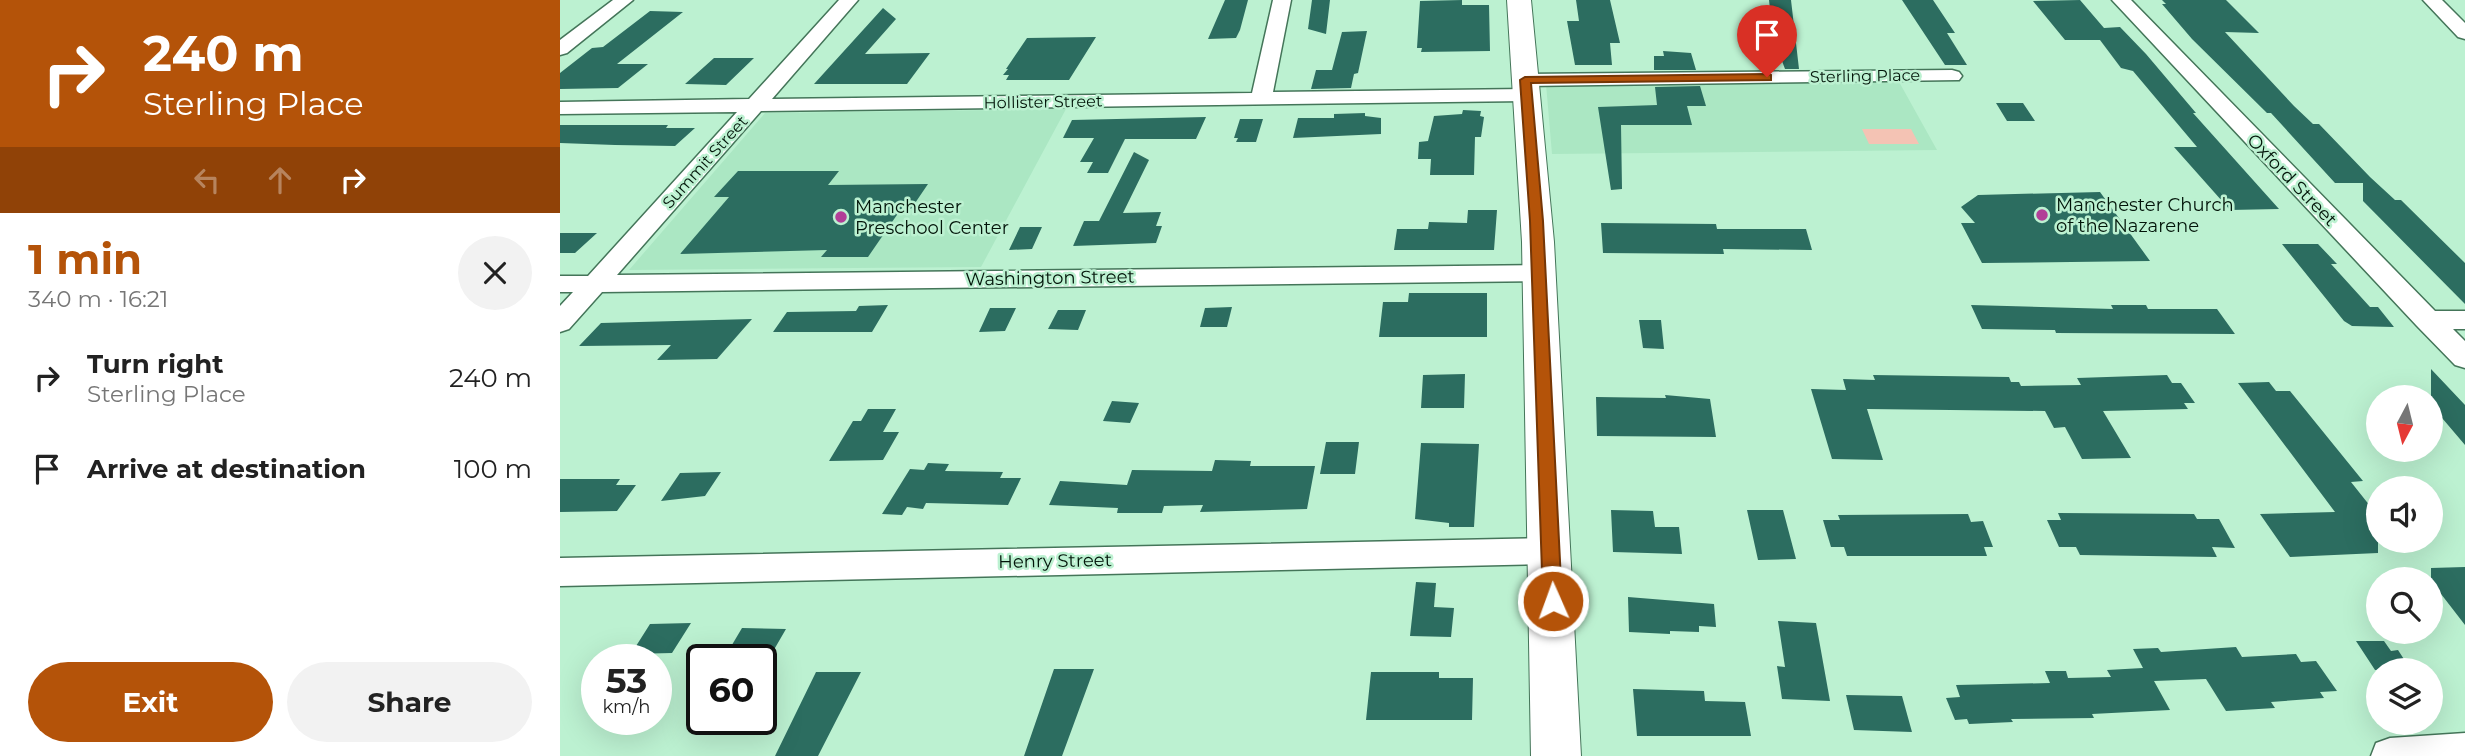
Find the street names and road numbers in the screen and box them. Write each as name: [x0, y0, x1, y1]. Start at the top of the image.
street label: Sterling Place: [1810, 66, 1920, 86]
street label: Hollister Street: [984, 91, 1103, 113]
street label: Summit Street: [659, 112, 752, 212]
street label: Oxford Street: [2242, 129, 2342, 231]
street label: Washington Street: [965, 266, 1135, 290]
street label: Henry Street: [998, 549, 1112, 573]

